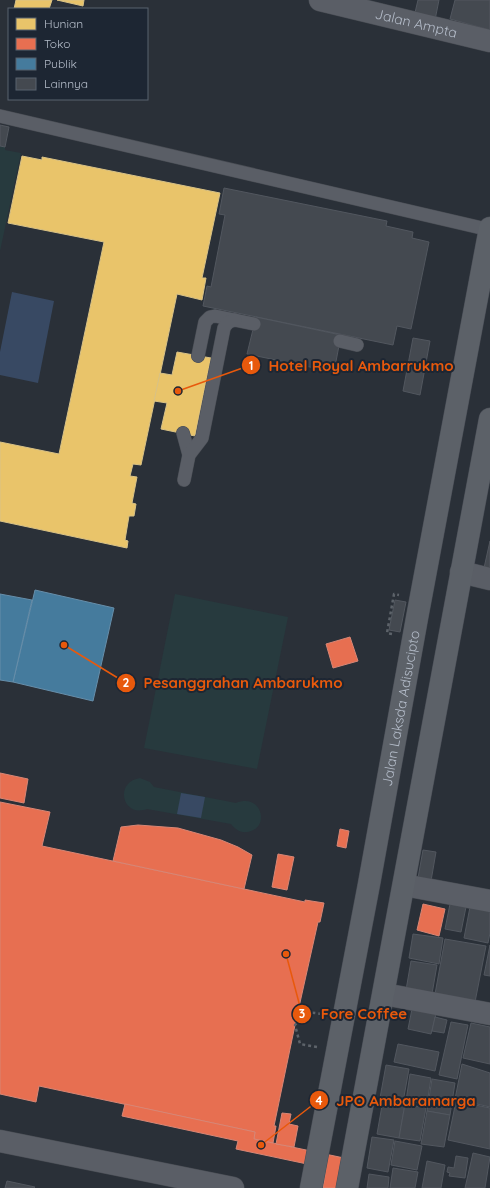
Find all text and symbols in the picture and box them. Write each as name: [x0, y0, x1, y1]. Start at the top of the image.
street label: Jalan Ampta: [373, 5, 459, 42]
legend: [8, 8, 148, 100]
text: Hunian: [44, 16, 83, 31]
text: Toko: [44, 36, 70, 51]
text: Publik: [44, 56, 77, 71]
text: Lainnya: [44, 76, 88, 91]
callout: Hotel Royal Ambarrukmo: [241, 352, 462, 379]
text: Hotel Royal Ambarrukmo: [268, 356, 454, 375]
text: 1: [249, 358, 253, 373]
street label: Jalan Laksda Adisucipto: [378, 629, 424, 788]
callout: Pesanggrahan Ambarukmo: [116, 669, 351, 696]
text: Pesanggrahan Ambarukmo: [144, 673, 343, 692]
text: 2: [123, 675, 130, 690]
callout: Fore Coffee: [292, 1001, 415, 1028]
text: Fore Coffee: [321, 1004, 407, 1023]
text: 3: [299, 1006, 305, 1021]
callout: JPO Ambaramarga: [309, 1087, 484, 1114]
text: JPO Ambaramarga: [336, 1091, 476, 1110]
text: 4: [315, 1093, 323, 1108]

